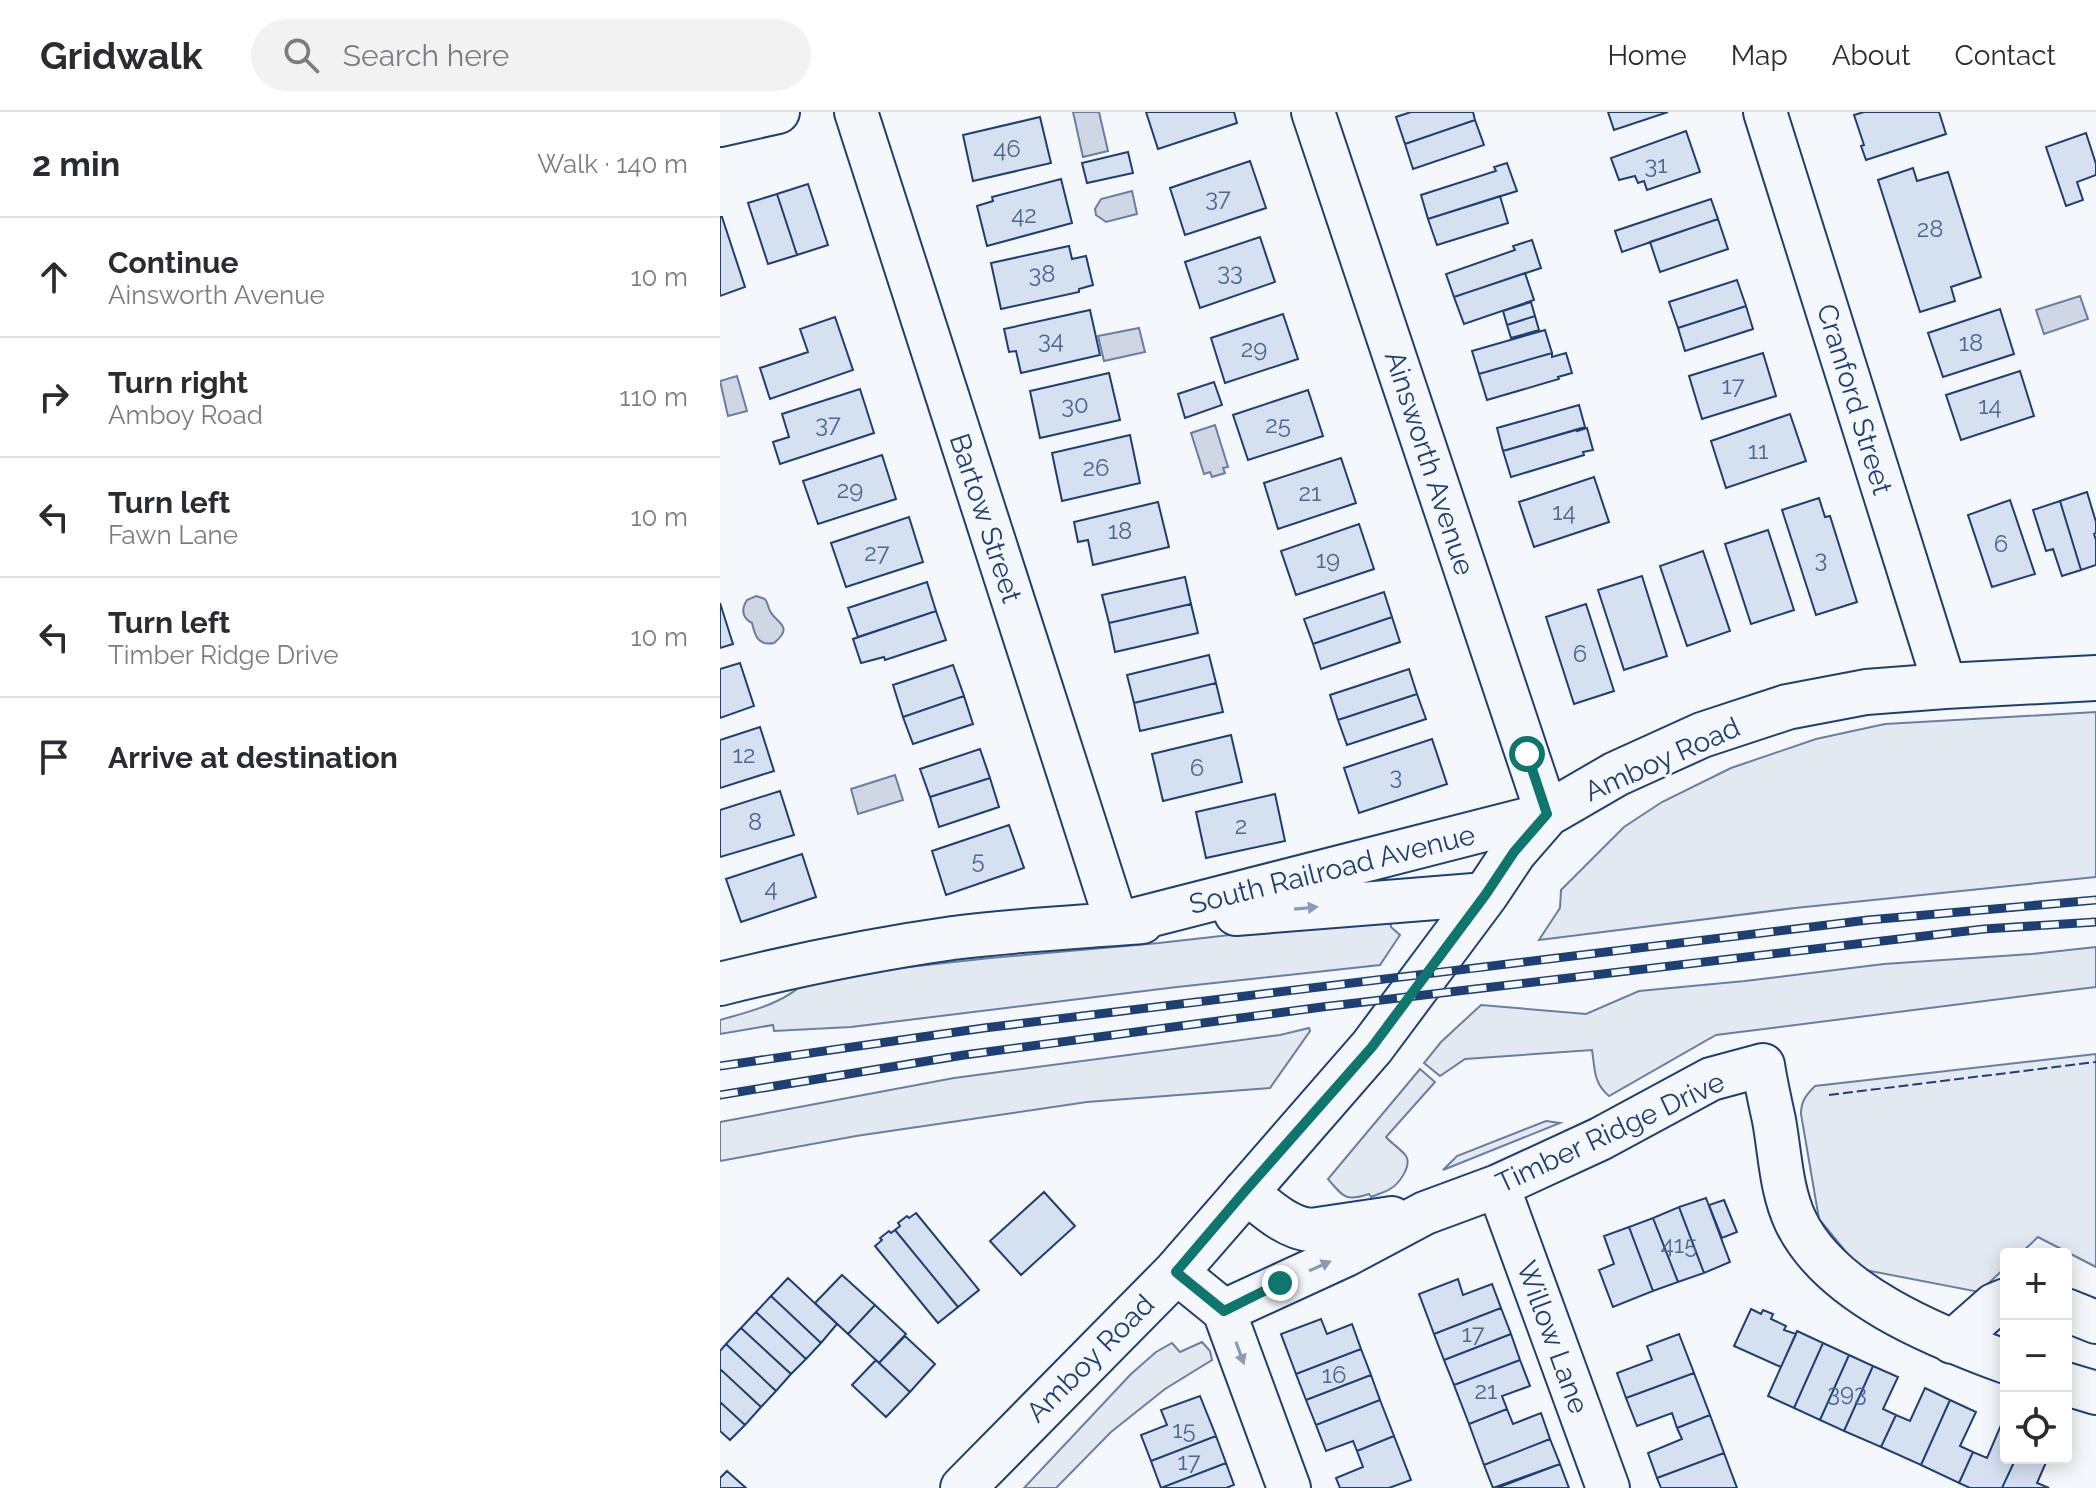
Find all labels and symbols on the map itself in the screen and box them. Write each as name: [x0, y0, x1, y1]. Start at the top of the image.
house number: 46: [993, 134, 1021, 163]
house number: 31: [1644, 150, 1668, 179]
house number: 37: [1205, 183, 1231, 212]
house number: 42: [1011, 200, 1037, 229]
house number: 28: [1917, 214, 1943, 243]
house number: 33: [1217, 257, 1243, 286]
house number: 38: [1028, 259, 1056, 288]
street label: Cranford Street: [1810, 300, 1899, 499]
house number: 34: [1038, 325, 1064, 354]
house number: 18: [1959, 328, 1983, 357]
house number: 29: [1241, 334, 1267, 363]
street label: Ainsworth Avenue: [1378, 347, 1481, 579]
house number: 17: [1722, 371, 1745, 400]
house number: 30: [1061, 390, 1089, 419]
house number: 14: [1978, 391, 2002, 420]
house number: 37: [815, 409, 841, 438]
house number: 25: [1265, 410, 1291, 439]
street label: Bartow Street: [943, 429, 1029, 607]
house number: 11: [1748, 436, 1768, 465]
house number: 26: [1083, 453, 1109, 482]
house number: 29: [837, 475, 863, 504]
house number: 21: [1299, 478, 1321, 507]
house number: 14: [1552, 497, 1576, 526]
house number: 18: [1108, 516, 1132, 545]
house number: 6: [1994, 529, 2008, 558]
house number: 27: [864, 538, 890, 567]
house number: 3: [1815, 544, 1827, 573]
house number: 19: [1316, 545, 1340, 574]
house number: 6: [1573, 639, 1587, 668]
street label: Amboy Road: [1579, 710, 1745, 808]
route start: [1509, 736, 1545, 772]
house number: 12: [733, 740, 755, 769]
house number: 6: [1190, 753, 1204, 782]
house number: 3: [1390, 761, 1402, 790]
house number: 8: [748, 807, 762, 836]
house number: 2: [1235, 811, 1247, 840]
street label: South Railroad Avenue: [1186, 818, 1478, 921]
house number: 5: [971, 845, 985, 874]
house number: 4: [764, 873, 778, 902]
one-way arrow: [1294, 901, 1319, 914]
street label: Timber Ridge Drive: [1491, 1065, 1730, 1200]
house number: 415: [1661, 1230, 1697, 1259]
street label: Willow Lane: [1510, 1256, 1595, 1418]
one-way arrow: [1308, 1259, 1332, 1273]
route end: [1262, 1265, 1298, 1301]
street label: Amboy Road: [1020, 1288, 1161, 1429]
house number: 17: [1462, 1319, 1485, 1348]
one-way arrow: [1234, 1341, 1247, 1365]
house number: 16: [1322, 1360, 1346, 1389]
house number: 21: [1475, 1376, 1497, 1405]
house number: 393: [1827, 1378, 1867, 1407]
house number: 15: [1172, 1415, 1196, 1444]
house number: 17: [1178, 1447, 1201, 1476]

